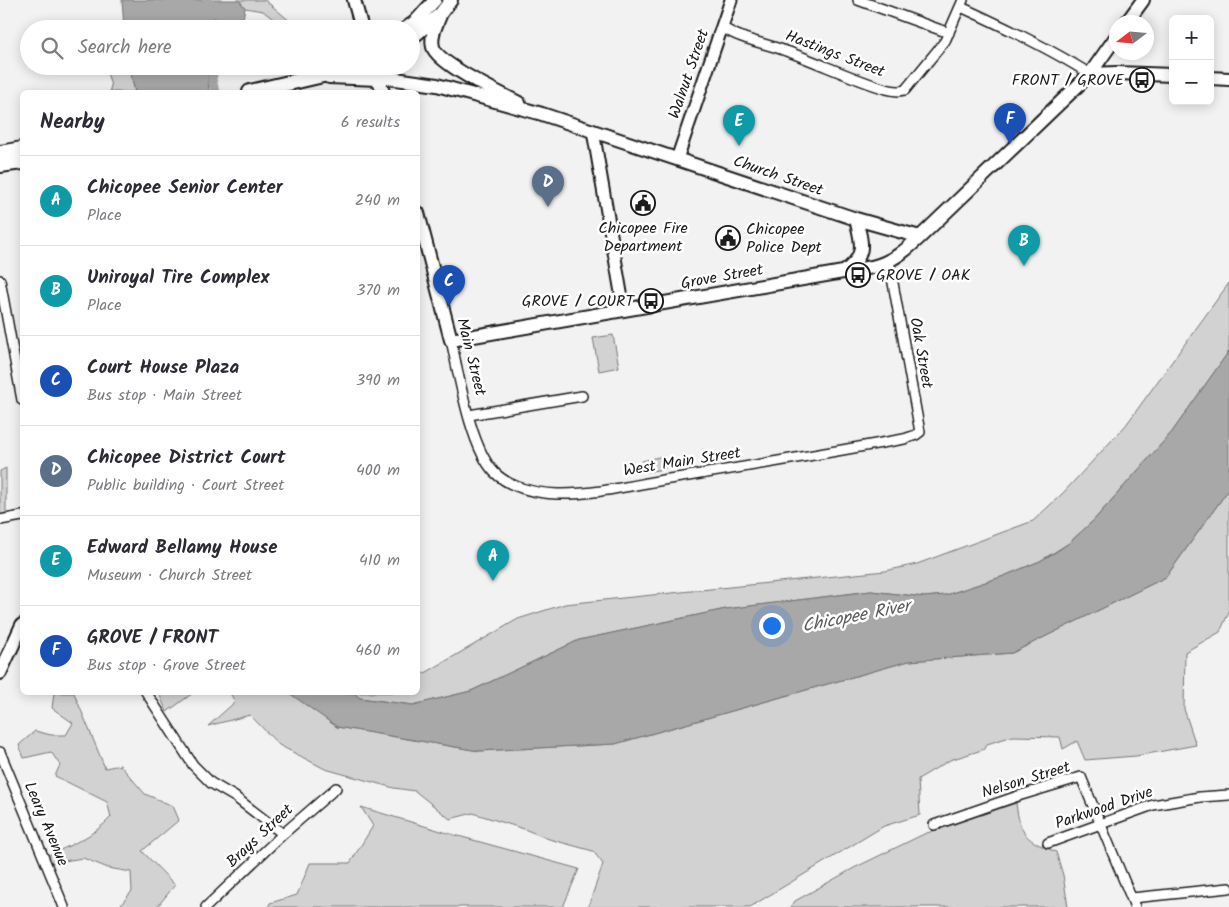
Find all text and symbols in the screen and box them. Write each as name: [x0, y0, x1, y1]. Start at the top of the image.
north arrow: [1109, 15, 1154, 60]
map controls: [1169, 15, 1214, 105]
button: +: [1169, 15, 1214, 60]
search box: [20, 20, 420, 75]
street label: Hastings Street: [782, 24, 889, 85]
street label: Walnut Street: [662, 25, 716, 122]
text: Search here: [78, 33, 172, 63]
icon: search: [38, 34, 66, 62]
button: −: [1169, 60, 1214, 105]
bus stop icon: FRONT / GROVE: [1129, 67, 1155, 93]
place label: FRONT / GROVE: [1012, 68, 1125, 93]
pin: F: [994, 103, 1026, 144]
pin: E: [723, 105, 755, 146]
text: Nearby: [40, 106, 105, 139]
text: 6 results: [341, 110, 400, 135]
street label: Church Street: [730, 149, 827, 203]
pin: D: [532, 166, 564, 207]
text: Chicopee Senior Center: [87, 173, 283, 203]
text: A: [51, 188, 61, 213]
text: 240 m: [355, 188, 400, 213]
public building icon: Chicopee Fire Department: [630, 190, 656, 216]
text: Place: [87, 203, 121, 228]
place label: Chicopee Fire Department: [598, 216, 688, 259]
place label: Chicopee Police Dept: [746, 217, 823, 260]
public building icon: Chicopee Police Dept: [715, 225, 741, 251]
pin: B: [1008, 225, 1040, 266]
street label: Grove Street: [679, 257, 766, 297]
bus stop icon: GROVE / OAK: [845, 262, 871, 288]
text: Uniroyal Tire Complex: [87, 263, 270, 293]
place label: GROVE / OAK: [876, 263, 971, 288]
pin: C: [433, 265, 465, 306]
text: B: [51, 278, 61, 303]
text: 370 m: [356, 278, 400, 303]
bus stop icon: GROVE / COURT: [638, 288, 664, 314]
place label: GROVE / COURT: [522, 289, 635, 314]
text: Place: [87, 293, 121, 318]
street label: Main Street: [449, 315, 493, 399]
street label: Oak Street: [902, 315, 940, 391]
text: Court House Plaza: [87, 353, 239, 383]
text: C: [51, 368, 61, 393]
text: 390 m: [356, 368, 400, 393]
text: Bus stop · Main Street: [87, 383, 242, 408]
street label: West Main Street: [621, 440, 743, 484]
text: Chicopee District Court: [87, 443, 286, 473]
text: D: [51, 458, 61, 483]
text: 400 m: [356, 458, 400, 483]
text: Public building · Court Street: [87, 473, 284, 498]
text: Edward Bellamy House: [87, 533, 277, 563]
pin: A: [477, 540, 509, 581]
text: E: [52, 548, 60, 573]
text: 410 m: [359, 548, 400, 573]
text: Museum · Church Street: [87, 563, 252, 588]
water label: Chicopee River: [800, 592, 916, 642]
your location: [759, 613, 785, 639]
text: GROVE / FRONT: [87, 623, 218, 653]
text: F: [52, 638, 60, 663]
text: 460 m: [355, 638, 400, 663]
text: Bus stop · Grove Street: [87, 653, 246, 678]
street label: Nelson Street: [979, 754, 1074, 805]
street label: Leary Avenue: [17, 778, 75, 870]
street label: Parkwood Drive: [1052, 780, 1156, 836]
street label: Brays Street: [221, 798, 300, 874]

